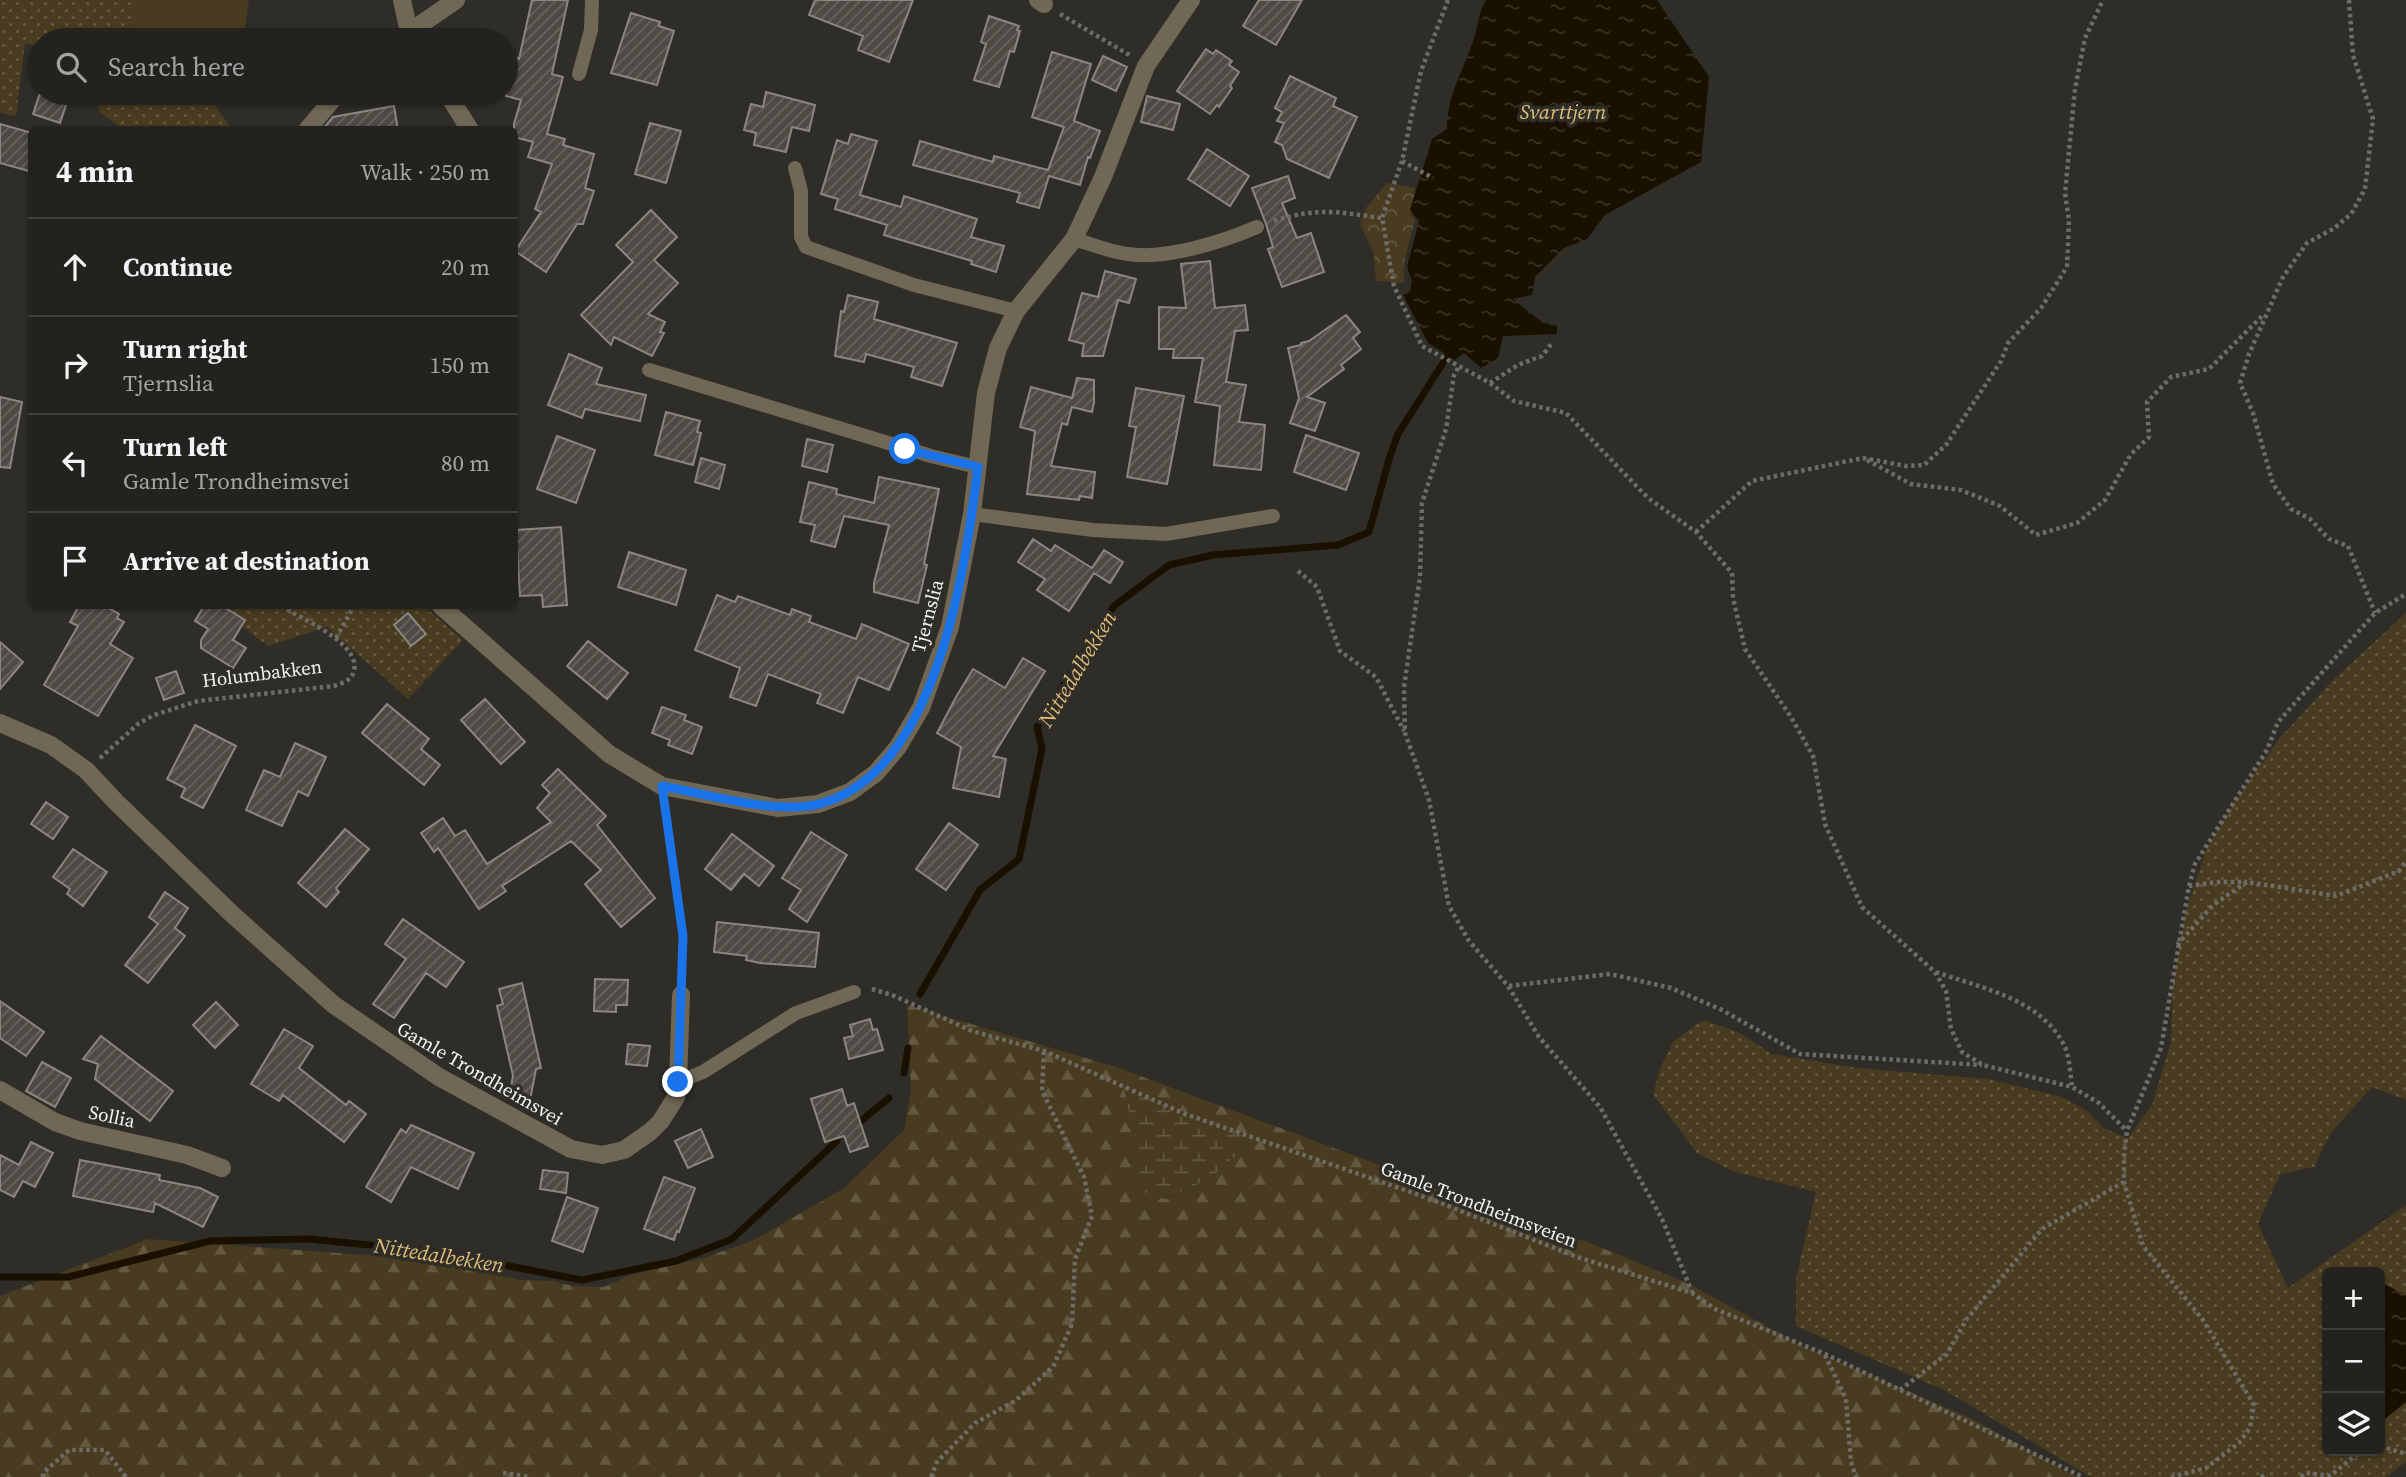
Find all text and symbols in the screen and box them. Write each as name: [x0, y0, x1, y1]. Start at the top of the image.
search box: [28, 28, 518, 105]
icon: search: [52, 48, 90, 86]
text: Search here: [108, 49, 245, 85]
water label: Svarttjern: [1520, 97, 1606, 126]
text: 4 min: [56, 151, 134, 192]
text: Walk · 250 m: [360, 156, 490, 188]
icon: ahead: [56, 248, 94, 286]
text: Continue: [123, 249, 232, 285]
text: 20 m: [441, 251, 490, 283]
text: Turn right: [123, 331, 247, 367]
icon: right: [56, 346, 94, 384]
text: 150 m: [429, 349, 490, 381]
text: Tjernslia: [123, 367, 214, 399]
text: Turn left: [123, 429, 227, 465]
route start: [889, 433, 920, 464]
icon: left: [56, 444, 94, 482]
text: 80 m: [441, 447, 490, 479]
text: Gamle Trondheimsvei: [123, 465, 350, 497]
icon: arrive: [56, 542, 94, 580]
text: Arrive at destination: [123, 543, 370, 579]
street label: Tjernslia: [905, 576, 949, 656]
water label: Nittedalbekken: [1030, 605, 1123, 733]
street label: Holumbakken: [200, 653, 324, 693]
street label: Gamle Trondheimsvei: [392, 1015, 568, 1131]
route end: [662, 1066, 693, 1097]
street label: Sollia: [86, 1098, 138, 1134]
street label: Gamle Trondheimsveien: [1377, 1155, 1581, 1253]
water label: Nittedalbekken: [371, 1230, 506, 1280]
map controls: [2322, 1267, 2385, 1456]
button: +: [2322, 1267, 2385, 1330]
button: −: [2322, 1330, 2385, 1393]
button: layers: [2322, 1393, 2385, 1456]

